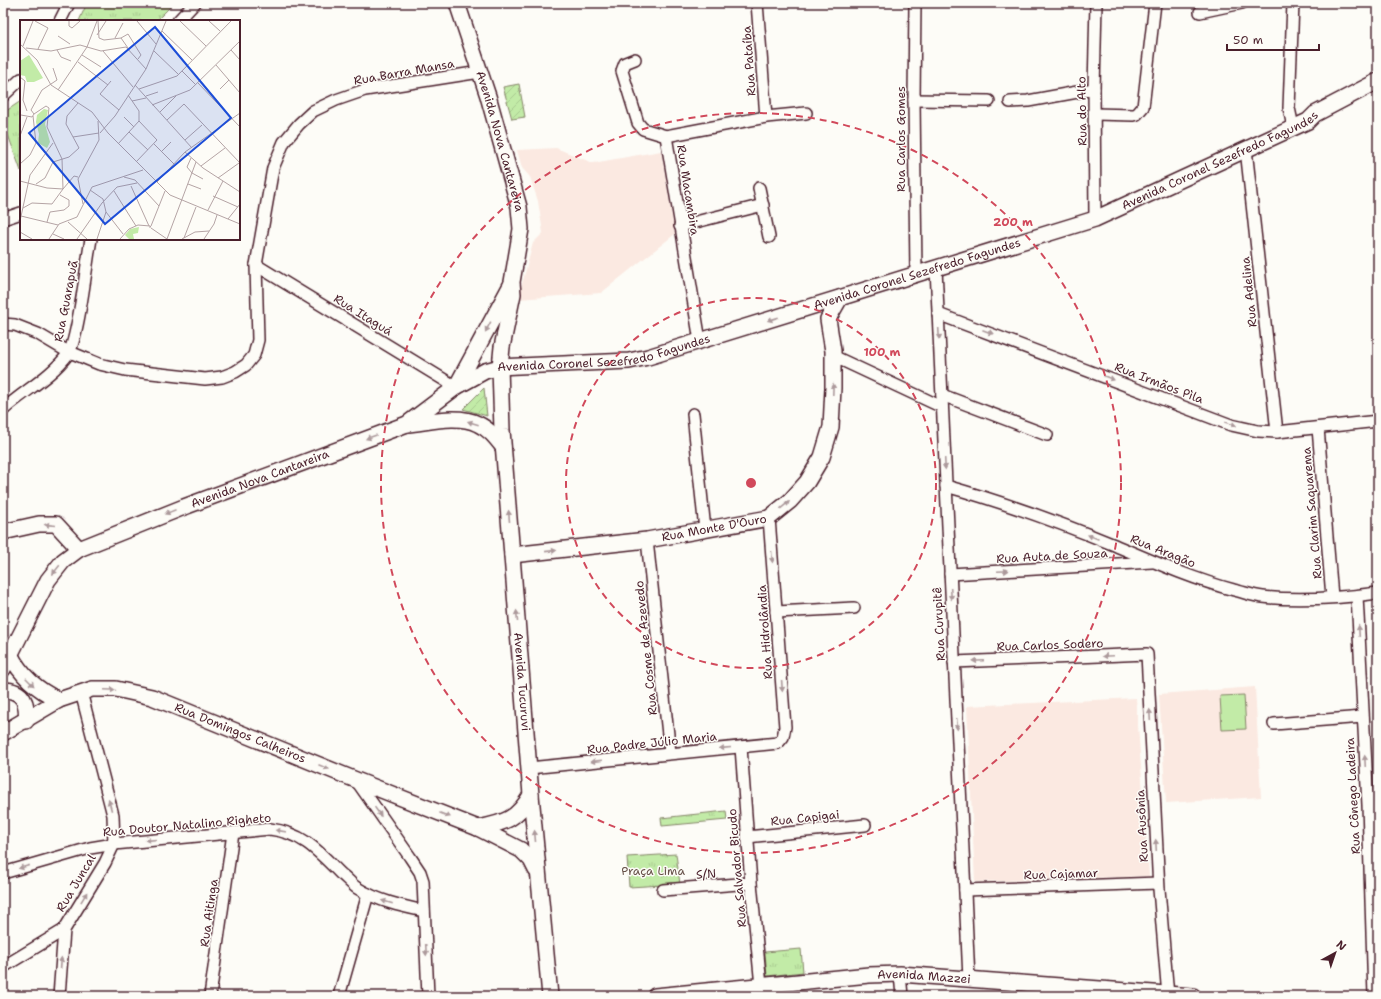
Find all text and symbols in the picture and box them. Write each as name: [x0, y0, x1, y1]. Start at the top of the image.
inset map: [20, 20, 240, 240]
street label: Rua Pataíba: [739, 25, 759, 97]
scale bar: [1227, 26, 1319, 52]
text: 50 m: [1233, 32, 1263, 48]
street label: Rua Barra Mansa: [352, 55, 456, 89]
street label: Avenida Nova Cantareira: [472, 69, 527, 213]
street label: Rua do Alto: [1073, 76, 1091, 146]
street label: Rua Carlos Gomes: [893, 86, 909, 192]
street label: Avenida Coronel Sezefredo Fagundes: [1119, 107, 1322, 214]
street label: Rua Macambira: [673, 144, 703, 237]
text: 200 m: [993, 214, 1033, 230]
street label: Avenida Coronel Sezefredo Fagundes: [812, 234, 1023, 313]
street label: Rua Adelina: [1237, 255, 1261, 328]
street label: Rua Guarapuã: [50, 258, 82, 343]
street label: Rua Itaguá: [331, 291, 396, 340]
one-way arrow: [767, 316, 779, 322]
one-way arrow: [484, 321, 491, 333]
one-way arrow: [936, 328, 942, 341]
street label: Avenida Coronel Sezefredo Fagundes: [497, 330, 712, 375]
one-way arrow: [982, 330, 994, 336]
text: 100 m: [864, 344, 901, 360]
street label: Rua Irmãos Pìla: [1112, 359, 1206, 408]
one-way arrow: [1104, 376, 1116, 382]
one-way arrow: [830, 382, 836, 395]
one-way arrow: [467, 420, 479, 426]
one-way arrow: [1225, 421, 1237, 427]
one-way arrow: [364, 435, 376, 441]
street label: Avenida Nova Cantareira: [189, 446, 332, 512]
street label: Rua Clarim Saquarema: [1298, 446, 1326, 579]
one-way arrow: [942, 458, 948, 471]
centre of rings: [744, 476, 758, 490]
one-way arrow: [780, 500, 791, 509]
one-way arrow: [164, 510, 176, 516]
one-way arrow: [505, 510, 512, 522]
street label: Rua Monte D'Ouro: [660, 511, 768, 545]
one-way arrow: [44, 521, 57, 528]
street label: Rua Aragão: [1128, 531, 1198, 571]
one-way arrow: [1087, 533, 1099, 539]
street label: Rua Auta de Souza: [996, 545, 1109, 567]
one-way arrow: [544, 548, 557, 554]
one-way arrow: [769, 551, 775, 563]
one-way arrow: [51, 565, 60, 576]
one-way arrow: [997, 567, 1009, 574]
street label: Rua Cosme de Azevedo: [631, 580, 661, 716]
street label: Rua Hidrolândia: [754, 584, 776, 680]
street label: Rua Curupitê: [929, 586, 949, 661]
one-way arrow: [948, 588, 954, 601]
one-way arrow: [513, 610, 520, 622]
one-way arrow: [1355, 625, 1362, 637]
street label: Avenida Tucuruvi: [510, 632, 534, 732]
street label: Rua Carlos Sodero: [996, 635, 1104, 655]
one-way arrow: [1102, 652, 1114, 659]
one-way arrow: [972, 658, 984, 665]
one-way arrow: [25, 677, 35, 687]
one-way arrow: [779, 680, 786, 692]
one-way arrow: [104, 686, 116, 693]
street label: Rua Domingos Calheiros: [172, 699, 308, 767]
one-way arrow: [1146, 709, 1153, 721]
one-way arrow: [954, 718, 960, 731]
street label: Rua Padre Júlio Maria: [586, 728, 718, 758]
street label: Rua Cônego Ladeira: [1342, 737, 1364, 855]
one-way arrow: [719, 745, 731, 752]
one-way arrow: [1362, 755, 1369, 767]
one-way arrow: [590, 758, 602, 764]
one-way arrow: [318, 764, 329, 770]
street label: Rua Ausônia: [1132, 789, 1152, 863]
one-way arrow: [107, 799, 113, 811]
street label: Rua Capigai: [770, 806, 840, 830]
one-way arrow: [374, 807, 382, 818]
street label: Rua Salvador Bicudo: [724, 808, 750, 928]
street label: Rua Doutor Natalino Righeto: [102, 810, 272, 840]
one-way arrow: [439, 812, 451, 818]
one-way arrow: [274, 828, 287, 834]
one-way arrow: [532, 830, 539, 842]
one-way arrow: [145, 837, 157, 844]
one-way arrow: [1153, 839, 1160, 851]
street label: Rua Juncal: [53, 851, 100, 915]
park label: Praça Lima: [621, 863, 685, 879]
one-way arrow: [18, 864, 31, 870]
street label: S/N: [695, 865, 717, 883]
street label: Rua Cajamar: [1023, 865, 1099, 883]
street label: Rua Aitinga: [196, 877, 222, 948]
one-way arrow: [80, 892, 88, 902]
one-way arrow: [380, 899, 392, 905]
north arrow: [1315, 933, 1355, 973]
text: N: [1333, 937, 1349, 954]
one-way arrow: [423, 944, 430, 956]
one-way arrow: [58, 957, 65, 969]
street label: Avenida Mazzei: [877, 966, 971, 987]

